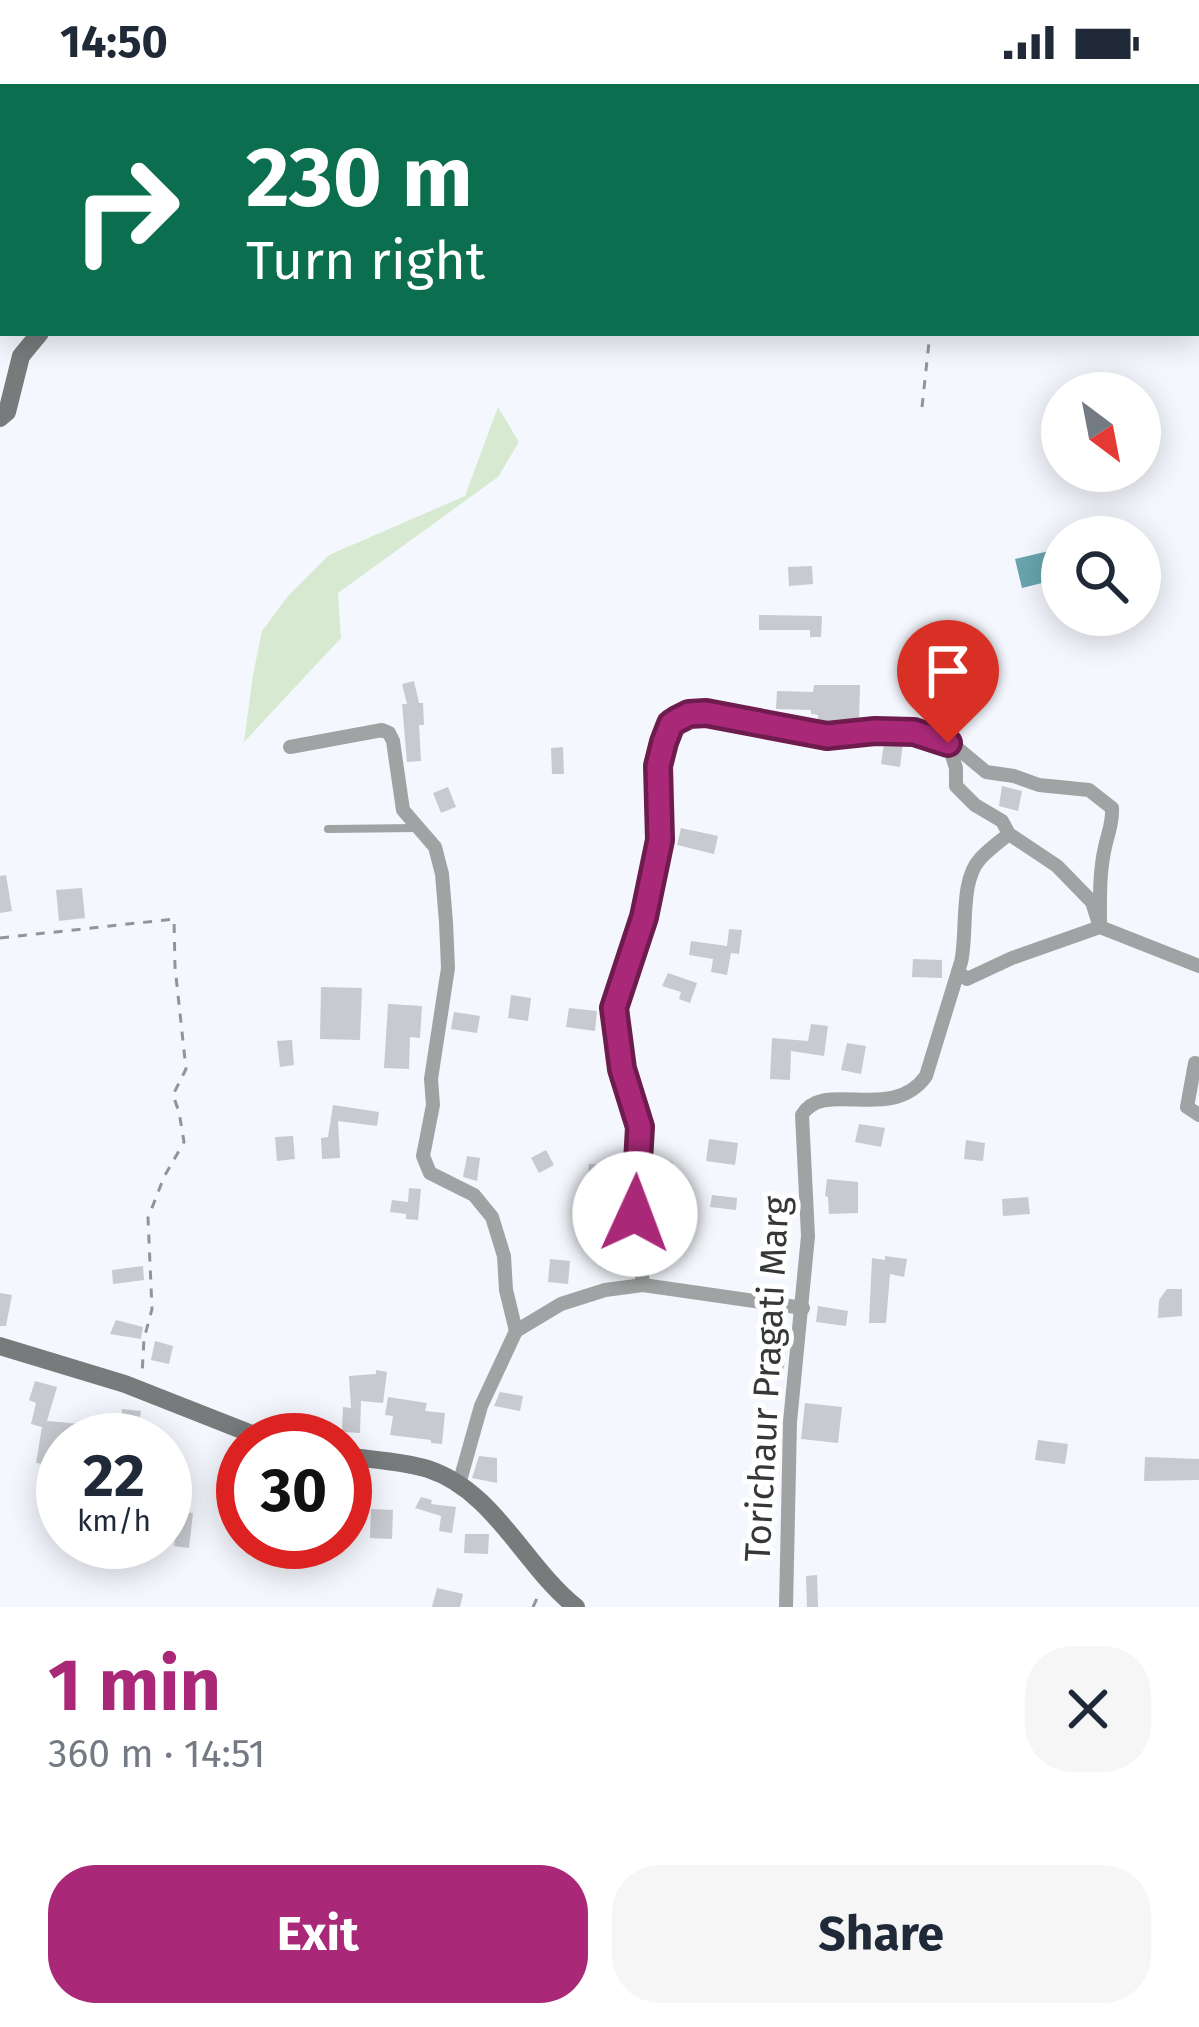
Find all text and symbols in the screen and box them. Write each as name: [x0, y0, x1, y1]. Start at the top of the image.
text: 14:50: [60, 15, 168, 69]
text: 230 m: [246, 127, 473, 228]
icon: right: [48, 132, 204, 288]
text: Turn right: [246, 229, 485, 293]
north arrow: [1041, 372, 1161, 492]
map controls: [1041, 372, 1161, 636]
button: search: [1041, 516, 1161, 636]
pin: [897, 620, 999, 743]
icon: arrive: [915, 638, 981, 704]
position arrow: [572, 1151, 698, 1277]
street label: Torichaur Pragati Marg: [735, 1195, 799, 1563]
speed limit sign: 30: [216, 1413, 372, 1569]
text: 22: [83, 1440, 145, 1512]
text: km/h: [77, 1503, 151, 1539]
text: 1 min: [48, 1643, 221, 1729]
button: close: [1025, 1646, 1151, 1772]
text: 360 m · 14:51: [48, 1731, 265, 1777]
button: Exit: [48, 1865, 588, 2003]
button: Share: [612, 1865, 1151, 2003]

